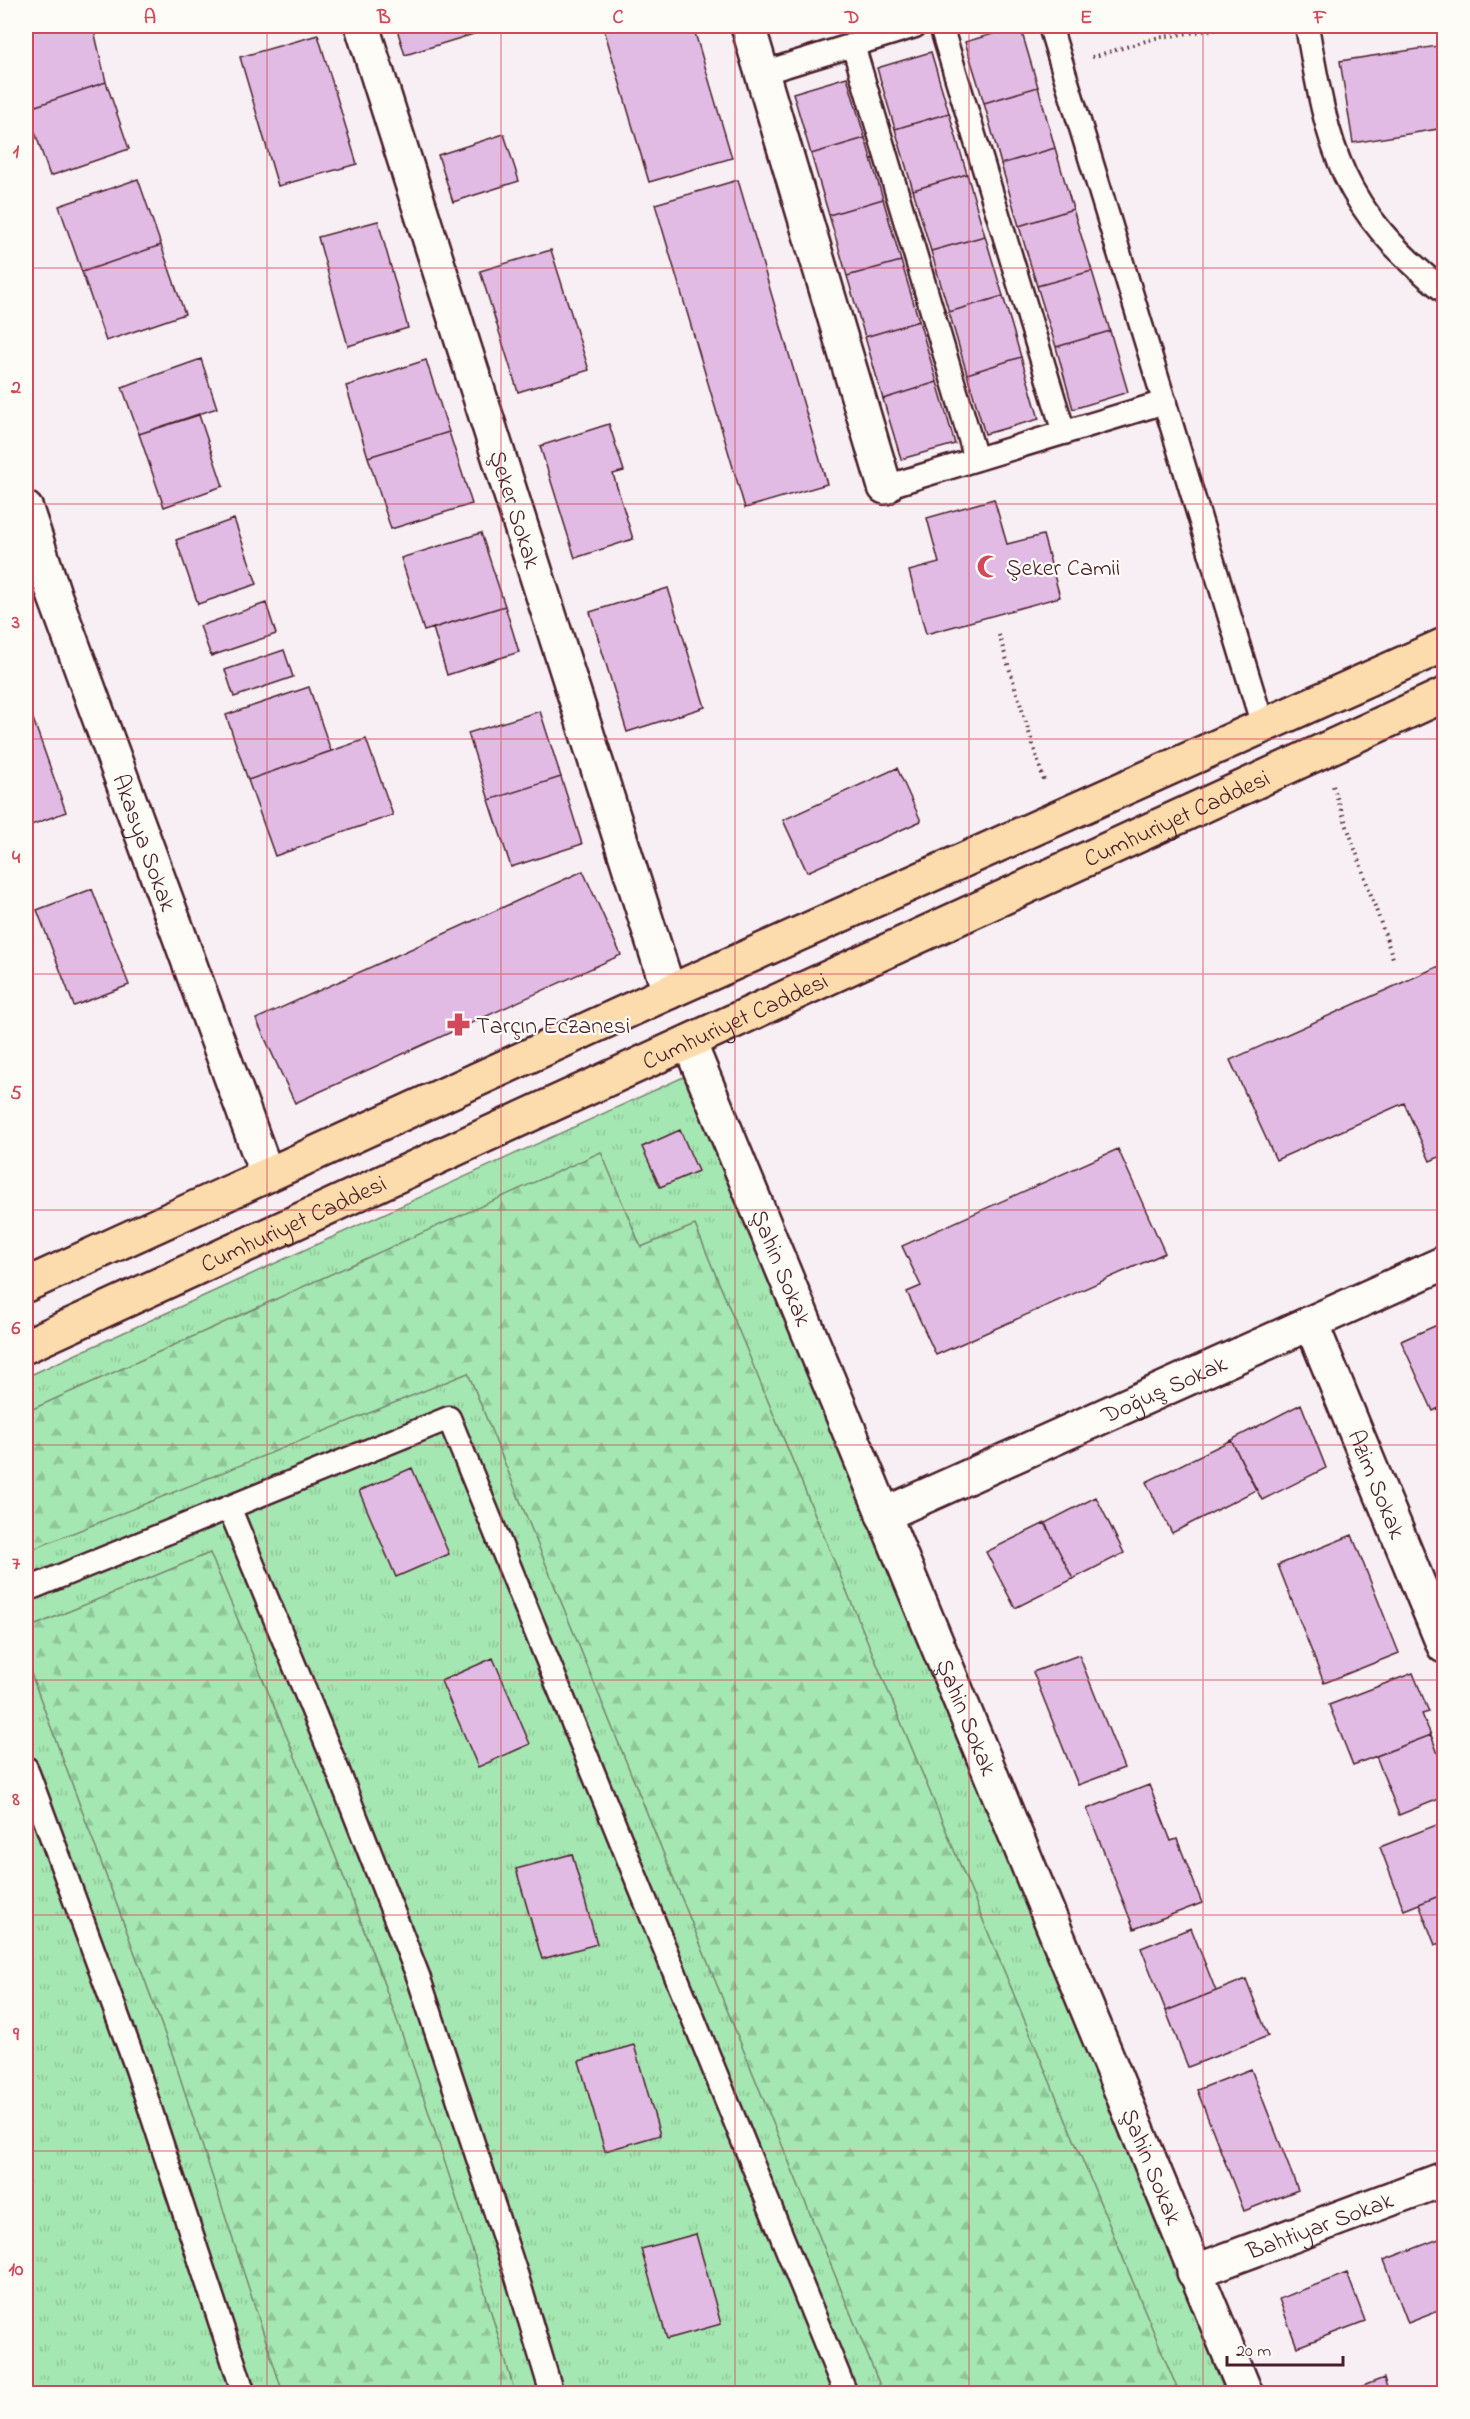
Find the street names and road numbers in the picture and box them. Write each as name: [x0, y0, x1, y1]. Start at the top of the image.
street label: Şeker Sokak: [478, 446, 548, 574]
street label: Cumhuriyet Caddesi: [1079, 762, 1276, 878]
street label: Akasya Sokak: [101, 770, 184, 917]
street label: Cumhuriyet Caddesi: [637, 965, 835, 1081]
street label: Cumhuriyet Caddesi: [196, 1168, 393, 1283]
street label: Şahin Sokak: [740, 1205, 819, 1333]
street label: Doğuş Sokak: [1096, 1347, 1234, 1435]
street label: Azim Sokak: [1337, 1425, 1413, 1545]
street label: Şahin Sokak: [925, 1654, 1005, 1782]
street label: Şahin Sokak: [1110, 2104, 1190, 2231]
street label: Bahtiyar Sokak: [1241, 2184, 1399, 2271]

